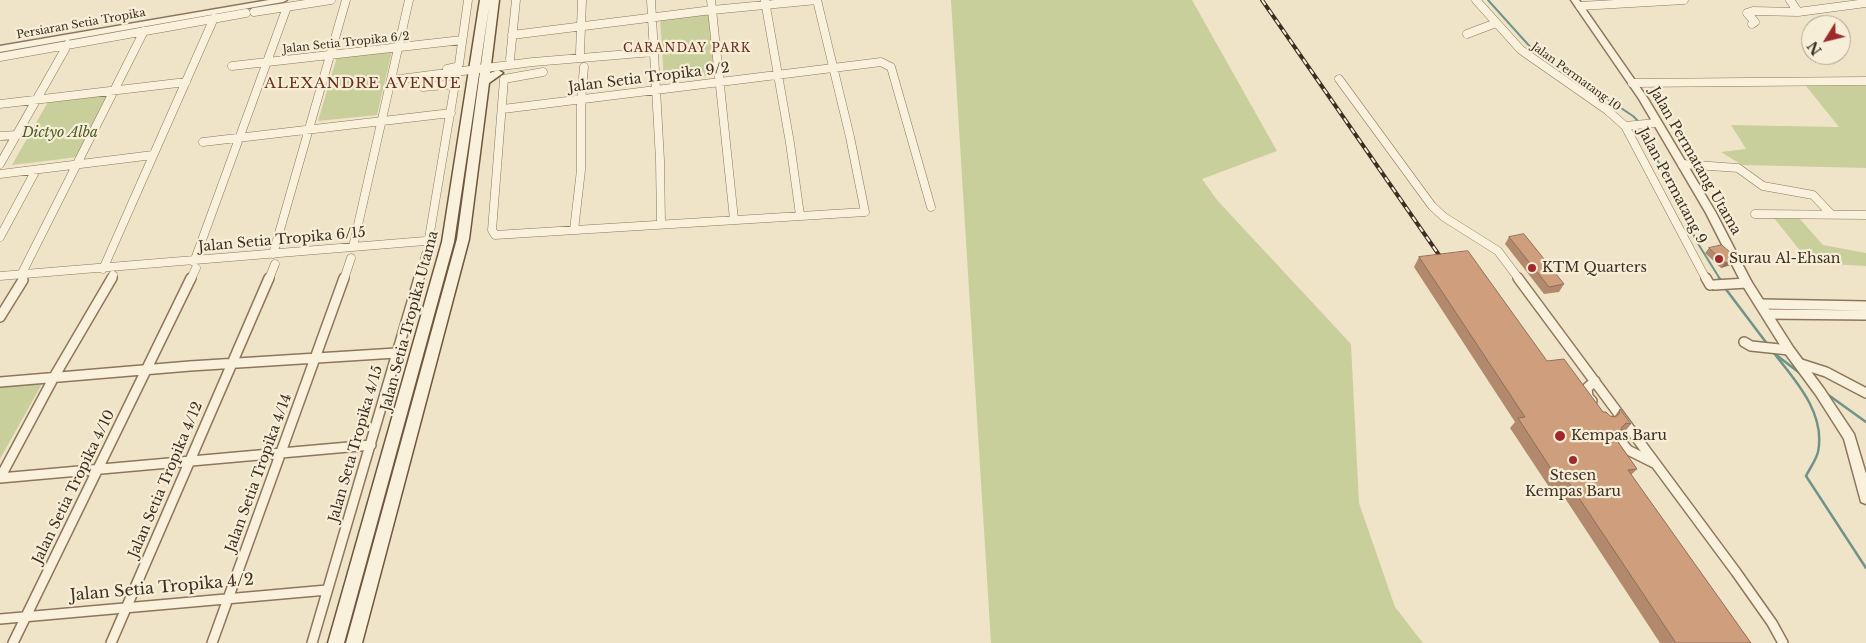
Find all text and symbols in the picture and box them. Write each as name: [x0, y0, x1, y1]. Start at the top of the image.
street label: Persiaran Setia Tropika: [15, 6, 147, 42]
north arrow: [1801, 15, 1851, 65]
street label: Jalan Setia Tropika 6/2: [282, 30, 410, 56]
text: N: [1804, 38, 1826, 59]
street label: Jalan Permatang 10: [1529, 40, 1623, 114]
district label: CARANDAY PARK: [621, 42, 753, 56]
street label: Jalan Setia Tropika 9/2: [567, 60, 731, 96]
district label: ALEXANDRE AVENUE: [262, 75, 464, 93]
street label: Jalan Permatang Utama: [1646, 84, 1744, 238]
park label: Dictyo Alba: [22, 125, 98, 141]
street label: Jalan Permatang 9: [1634, 125, 1710, 247]
street label: Jalan Setia Tropika 6/15: [198, 224, 366, 256]
street label: Jalan Setia Tropika Utama: [378, 229, 442, 413]
place label: Surau Al-Ehsan: [1729, 251, 1840, 267]
marker: Surau Al-Ehsan: [1713, 253, 1725, 265]
place label: KTM Quarters: [1542, 260, 1647, 276]
marker: KTM Quarters: [1526, 262, 1538, 274]
street label: Jalan Seta Tropika 4/15: [326, 364, 386, 524]
street label: Jalan Setia Tropika 4/14: [222, 392, 296, 554]
street label: Jalan Setia Tropika 4/12: [125, 400, 207, 560]
street label: Jalan Setia Tropika 4/10: [29, 407, 119, 567]
place label: Kempas Baru: [1571, 428, 1667, 444]
marker: Kempas Baru: [1553, 429, 1567, 443]
marker: Stesen Kempas Baru: [1567, 454, 1579, 466]
place label: Stesen Kempas Baru: [1525, 468, 1621, 501]
street label: Jalan Setia Tropika 4/2: [69, 570, 255, 606]

